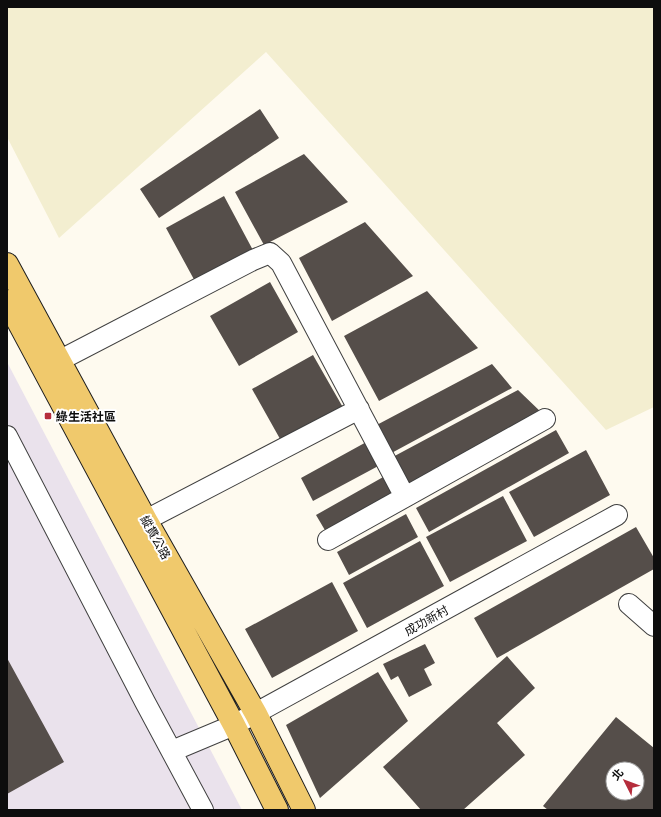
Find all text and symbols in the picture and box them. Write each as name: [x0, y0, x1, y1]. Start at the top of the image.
place label: 綠生活社區: [56, 408, 116, 424]
marker: 綠生活社區: [43, 411, 53, 421]
street label: 縱貫公路: [137, 512, 175, 562]
street label: 成功新村: [401, 601, 452, 639]
north arrow: [605, 761, 645, 801]
text: 北: [608, 765, 626, 783]

